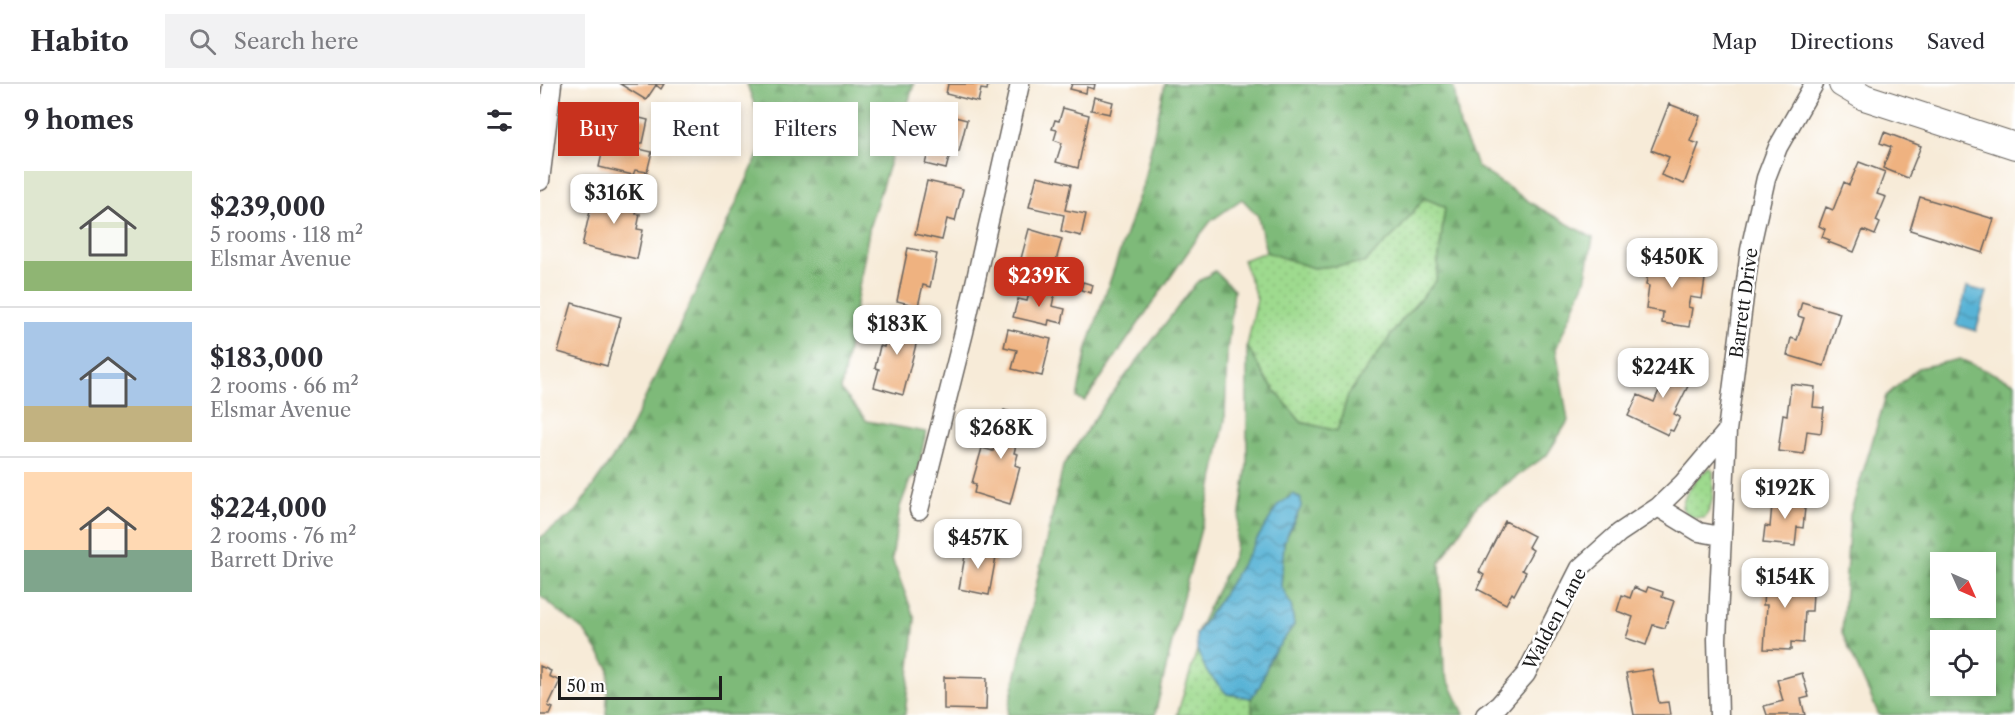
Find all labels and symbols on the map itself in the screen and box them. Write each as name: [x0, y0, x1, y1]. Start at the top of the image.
pin: $316K: [572, 174, 656, 225]
pin: $450K: [1630, 238, 1714, 289]
street label: Barrett Drive: [1725, 246, 1763, 360]
pin: $239K: [997, 257, 1081, 308]
pin: $183K: [855, 305, 939, 356]
pin: $224K: [1621, 348, 1705, 399]
pin: $268K: [959, 409, 1043, 460]
pin: $192K: [1743, 469, 1827, 520]
pin: $457K: [936, 519, 1020, 570]
north arrow: [1930, 552, 1996, 618]
pin: $154K: [1743, 558, 1827, 609]
street label: Walden Lane: [1518, 564, 1591, 675]
scale bar: [558, 673, 722, 700]

